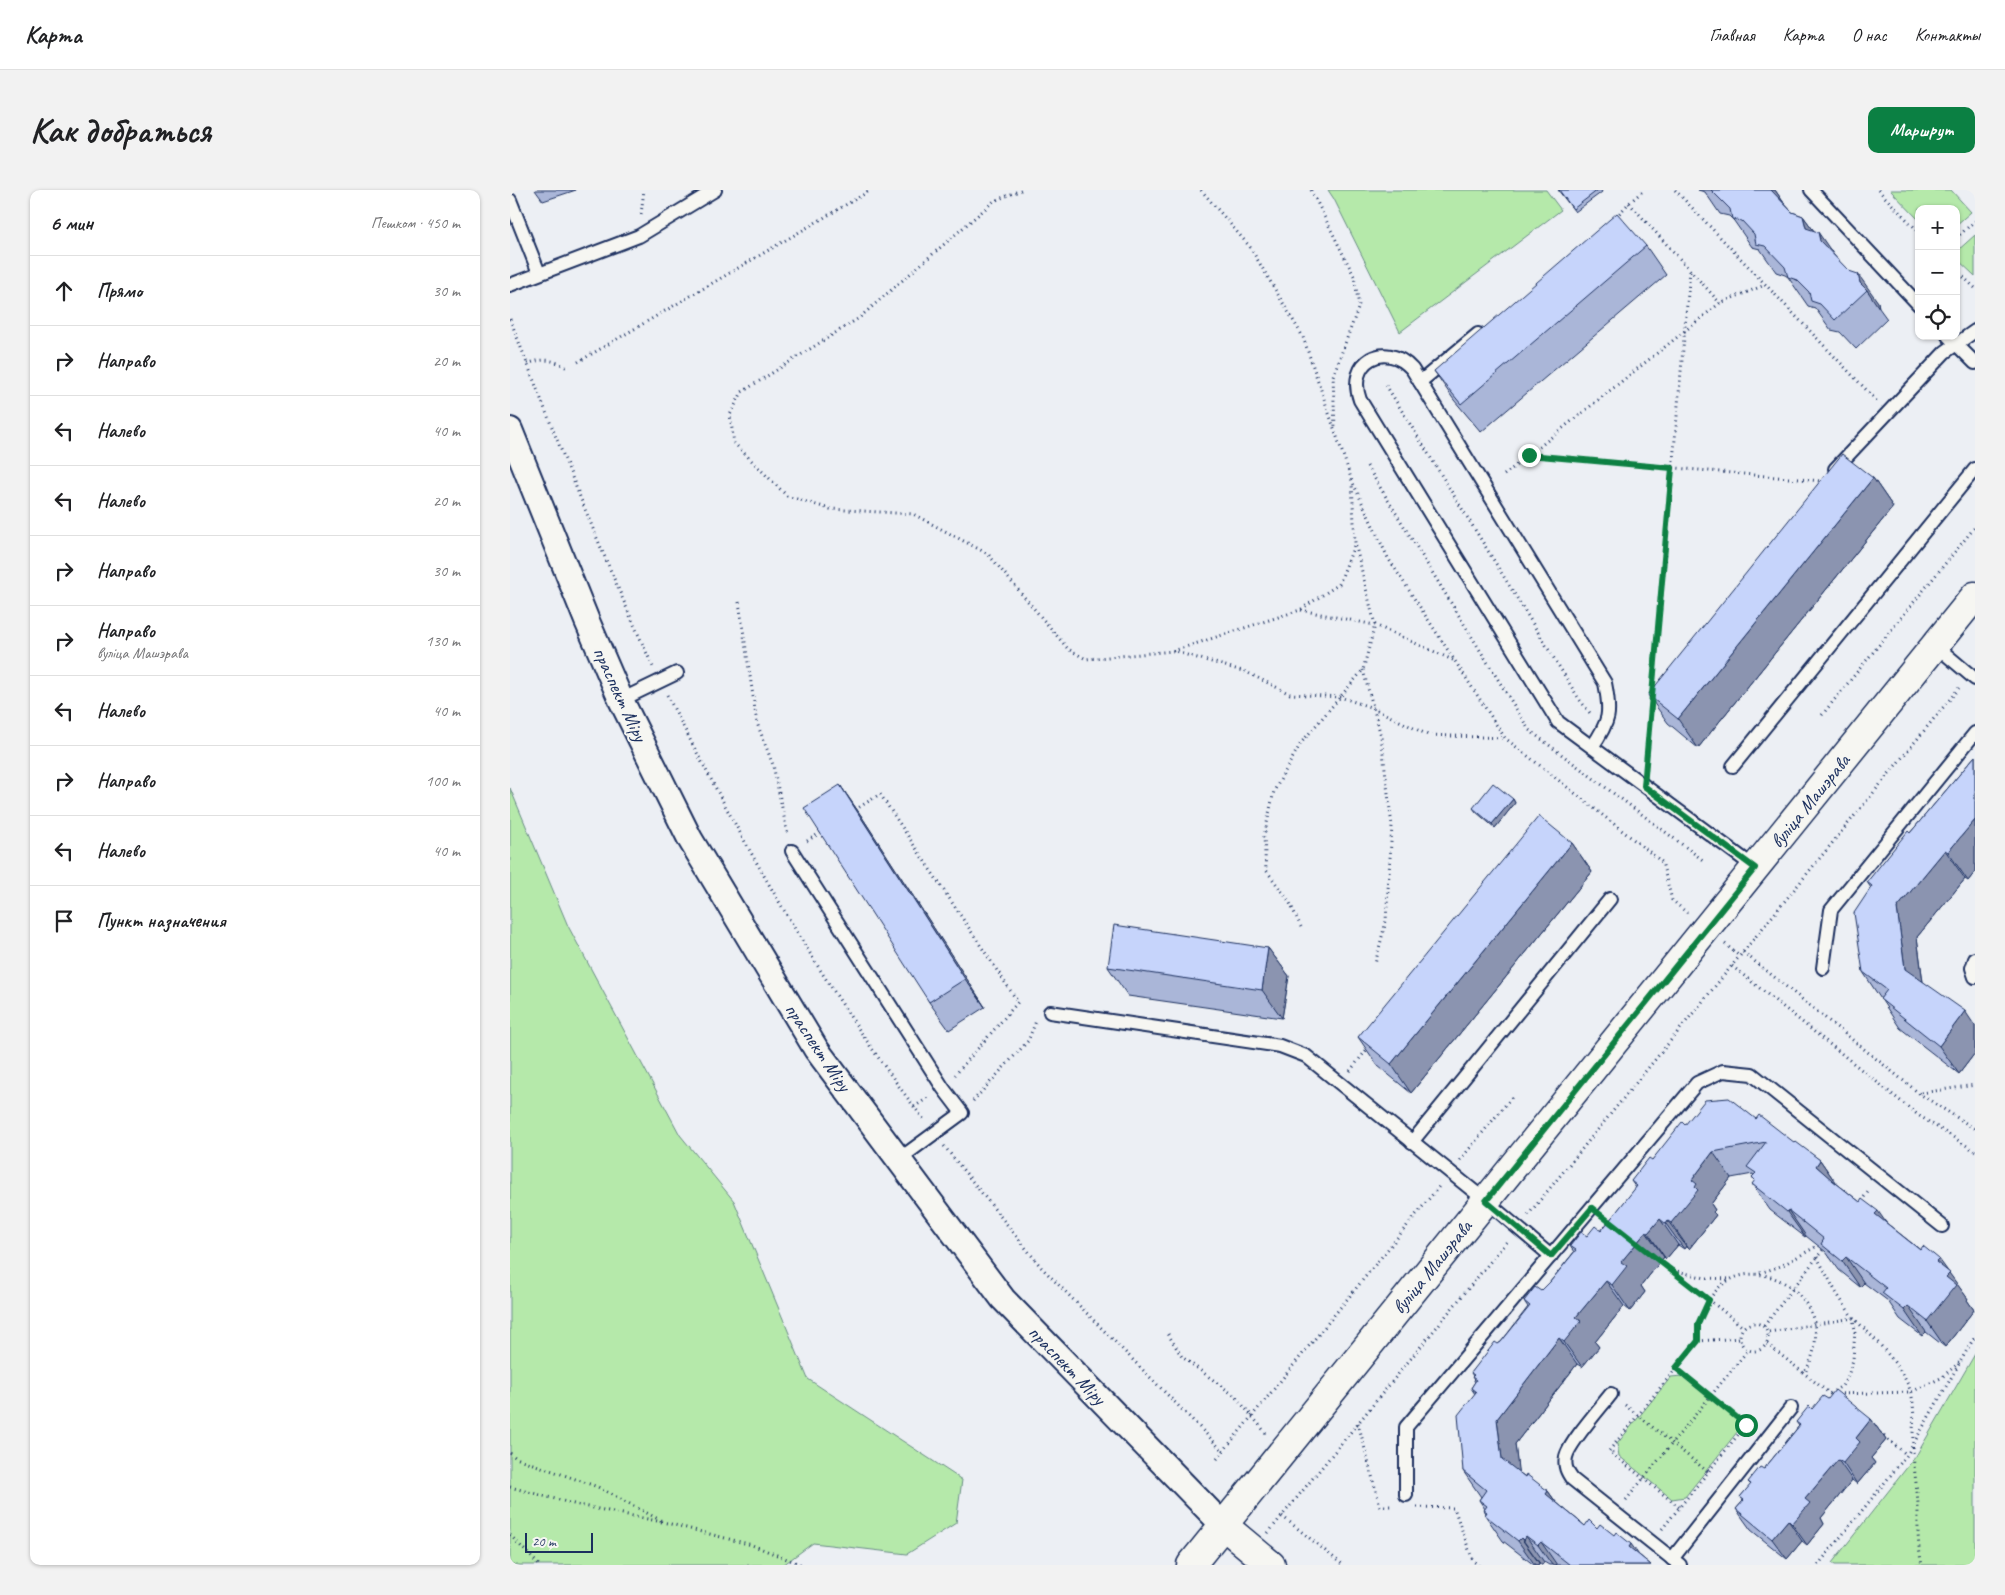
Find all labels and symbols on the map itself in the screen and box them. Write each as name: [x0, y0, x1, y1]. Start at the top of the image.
route end: [1518, 444, 1541, 467]
street label: праспект Міру: [587, 643, 654, 747]
street label: вуліца Машэрава: [1765, 747, 1857, 853]
street label: праспект Міру: [779, 998, 858, 1098]
street label: вуліца Машэрава: [1387, 1213, 1479, 1319]
street label: праспект Міру: [1023, 1320, 1113, 1412]
route start: [1735, 1414, 1758, 1437]
scale bar: [525, 1530, 592, 1553]

